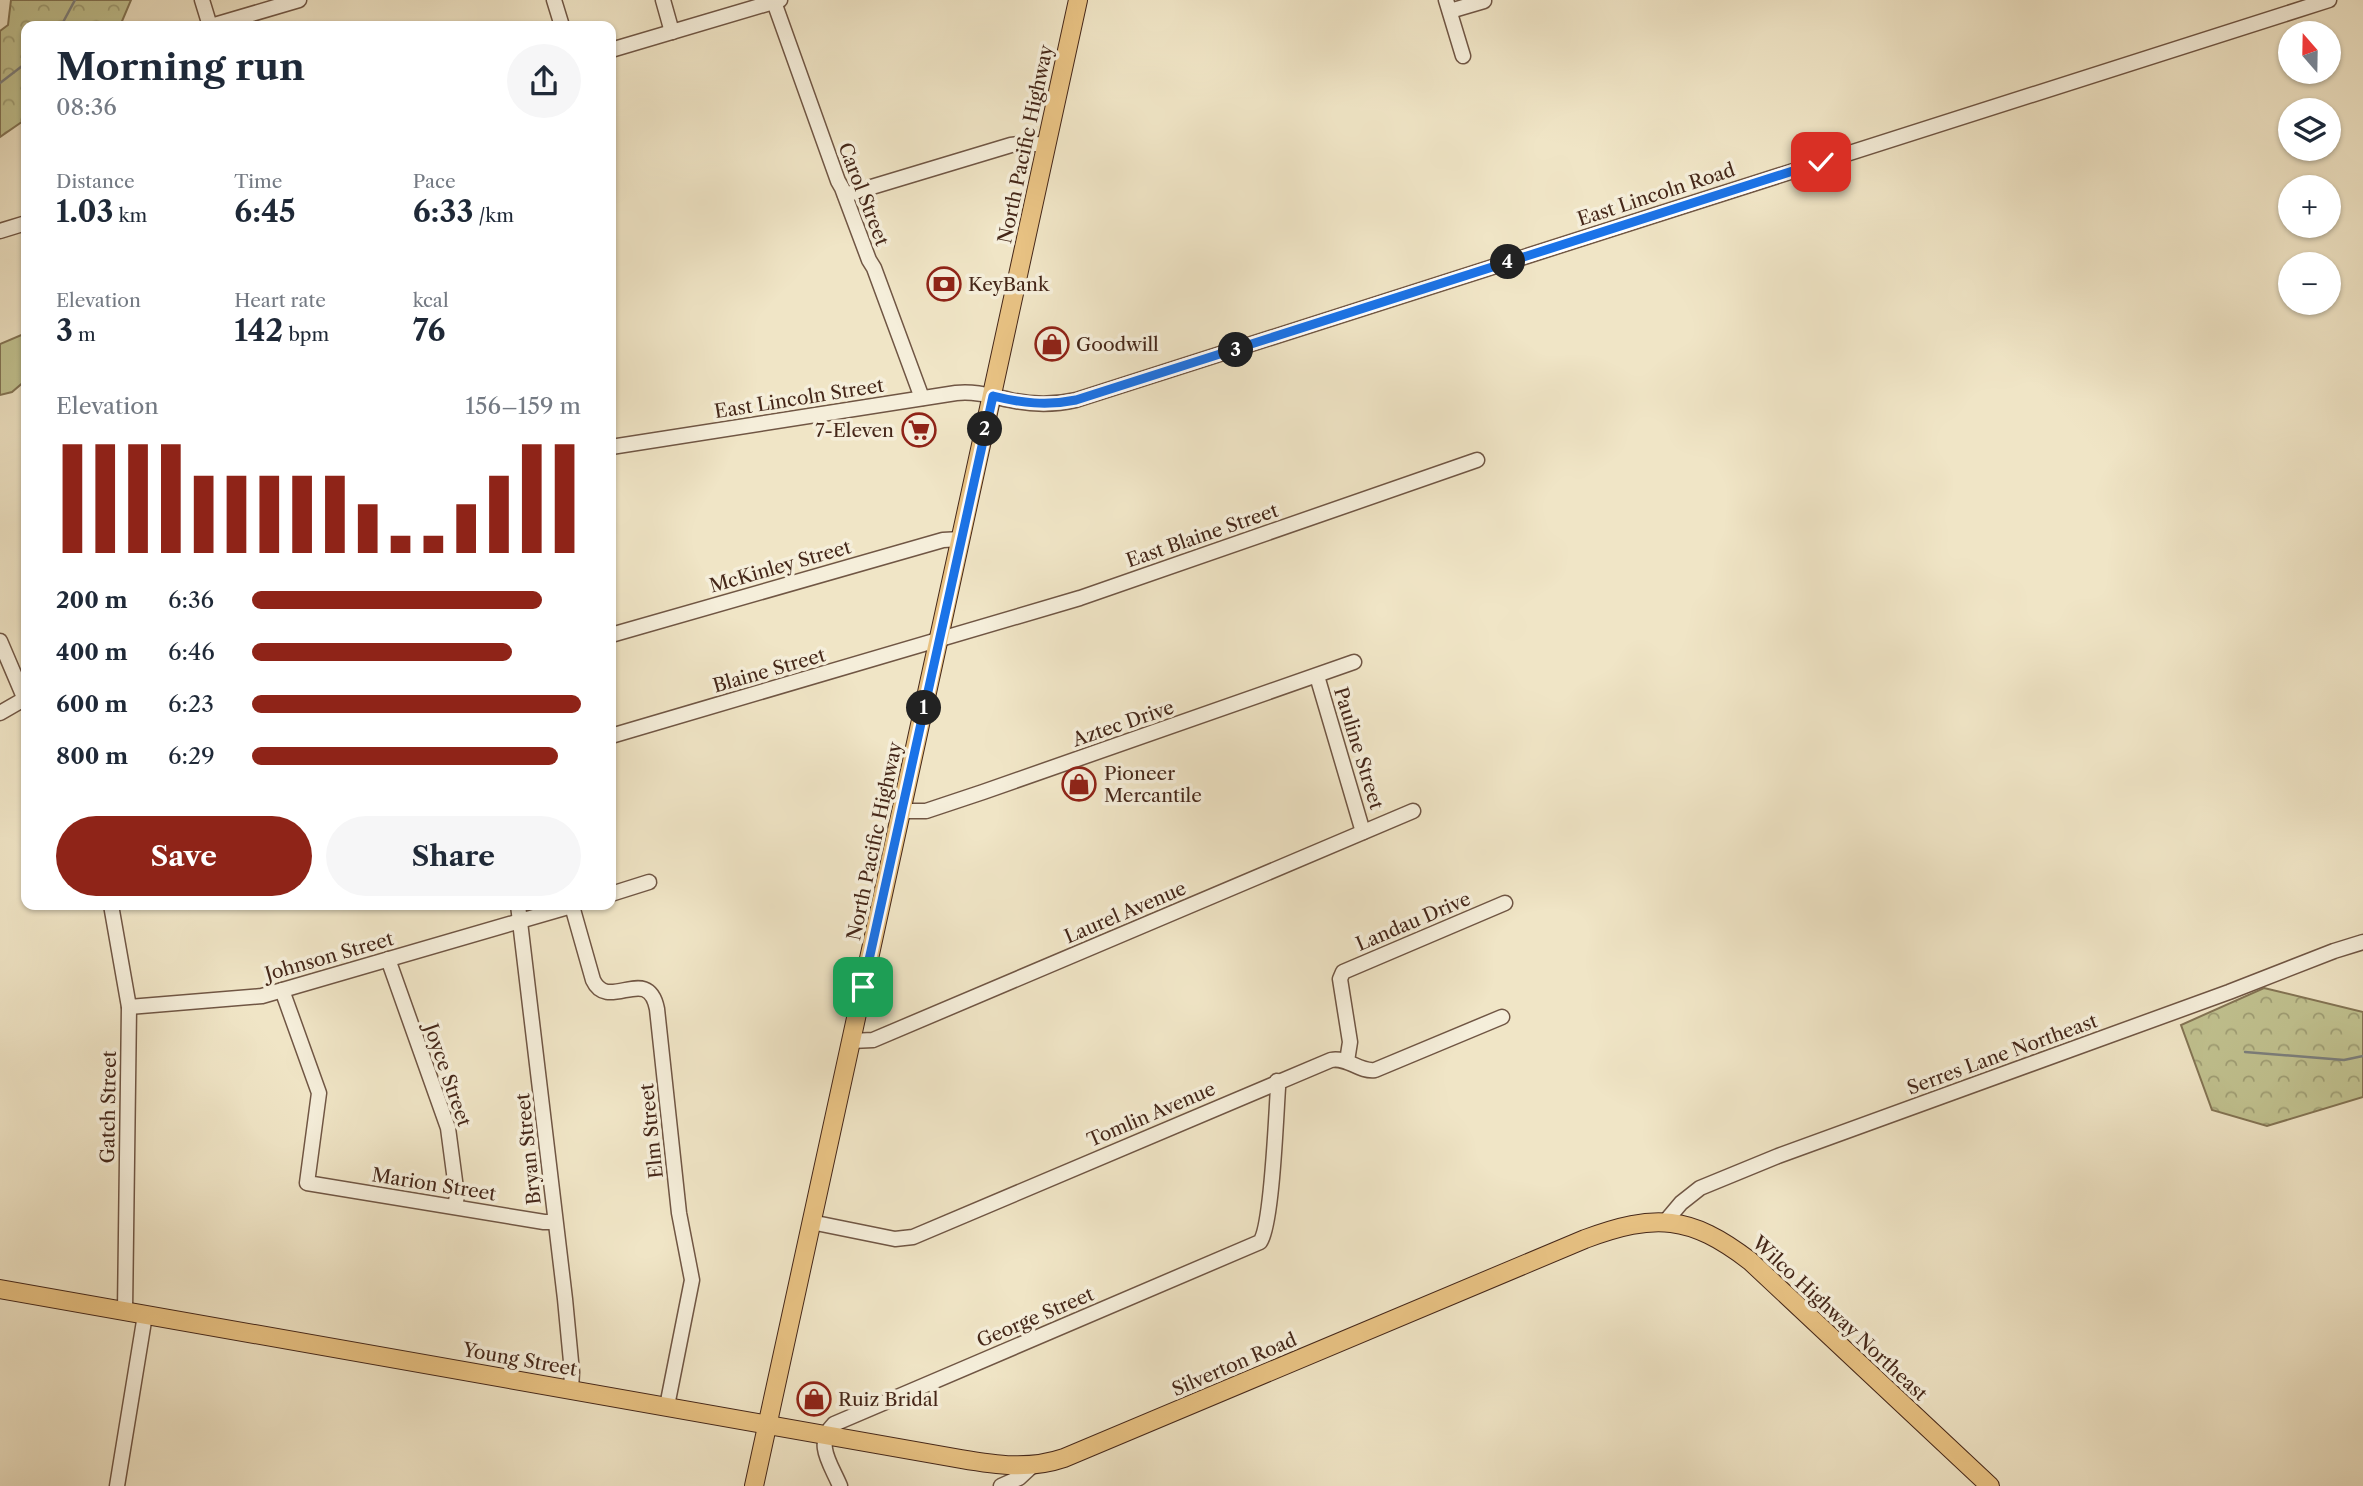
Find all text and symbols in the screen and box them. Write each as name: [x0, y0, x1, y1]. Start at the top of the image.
north arrow: [2278, 21, 2342, 84]
map controls: [2278, 21, 2341, 315]
street label: North Pacific Highway: [993, 42, 1058, 245]
text: Morning run: [56, 43, 305, 90]
button: share: [507, 44, 581, 118]
text: 08:36: [56, 93, 117, 121]
button: layers: [2278, 98, 2341, 161]
pin: [1791, 132, 1851, 192]
street label: Carol Street: [833, 139, 894, 249]
icon: check: [1802, 143, 1840, 181]
street label: East Lincoln Road: [1574, 158, 1738, 231]
text: Distance: [56, 170, 135, 193]
text: Time: [234, 170, 282, 193]
text: Pace: [413, 170, 456, 193]
button: +: [2278, 175, 2341, 238]
text: 1.03: [56, 193, 114, 230]
text: 6:45: [234, 193, 296, 230]
text: 6:33: [413, 193, 473, 230]
text: km: [114, 204, 147, 227]
text: /km: [473, 204, 514, 227]
pin: 4: [1490, 244, 1526, 280]
text: 4: [1502, 250, 1513, 273]
button: −: [2278, 252, 2341, 315]
bank icon: KeyBank: [925, 265, 963, 303]
place label: KeyBank: [968, 273, 1050, 296]
text: Elevation: [56, 289, 141, 312]
text: Heart rate: [234, 289, 326, 312]
text: kcal: [413, 289, 449, 312]
text: 3: [56, 312, 73, 349]
text: 142: [234, 312, 283, 349]
text: 76: [413, 312, 446, 349]
text: m: [73, 323, 96, 346]
text: bpm: [283, 323, 329, 346]
shop icon: Goodwill: [1033, 325, 1071, 363]
pin: 3: [1218, 332, 1254, 368]
place label: Goodwill: [1076, 333, 1159, 356]
text: 3: [1230, 338, 1241, 361]
street label: East Lincoln Street: [713, 374, 886, 423]
text: Elevation: [56, 392, 159, 420]
text: 156–159 m: [465, 392, 581, 420]
supermarket icon: 7-Eleven: [900, 411, 938, 449]
pin: 2: [968, 412, 1002, 446]
text: 2: [979, 417, 990, 440]
place label: 7-Eleven: [815, 419, 894, 442]
street label: East Blaine Street: [1123, 499, 1281, 572]
street label: McKinley Street: [707, 535, 854, 598]
text: 200 m: [56, 586, 128, 614]
text: 6:36: [168, 586, 214, 614]
text: 400 m: [56, 638, 128, 666]
text: 6:46: [168, 638, 215, 666]
street label: Blaine Street: [710, 643, 828, 698]
street label: Pauline Street: [1329, 684, 1388, 812]
text: 600 m: [56, 690, 128, 718]
text: 6:23: [168, 690, 214, 718]
pin: 1: [906, 690, 942, 726]
street label: Aztec Drive: [1069, 695, 1177, 752]
text: 1: [919, 696, 928, 719]
street label: North Pacific Highway: [842, 739, 907, 942]
text: 800 m: [56, 742, 128, 770]
text: 6:29: [168, 742, 215, 770]
place label: Pioneer Mercantile: [1104, 762, 1202, 807]
shop icon: Pioneer Mercantile: [1060, 765, 1098, 803]
button: Save: [56, 816, 312, 896]
button: Share: [326, 816, 581, 896]
street label: Laurel Avenue: [1061, 876, 1190, 948]
street label: Landau Drive: [1353, 887, 1474, 956]
street label: Johnson Street: [259, 927, 396, 987]
pin: [833, 957, 893, 1017]
icon: arrive: [844, 968, 882, 1006]
street label: Serres Lane Northeast: [1904, 1009, 2101, 1100]
street label: Joyce Street: [418, 1018, 476, 1130]
street label: Gatch Street: [96, 1050, 121, 1164]
street label: Tomlin Avenue: [1084, 1077, 1219, 1152]
street label: Elm Street: [635, 1082, 668, 1180]
street label: Bryan Street: [511, 1092, 546, 1206]
street label: Marion Street: [370, 1163, 498, 1206]
street label: Wilco Highway Northeast: [1747, 1230, 1932, 1406]
street label: George Street: [973, 1282, 1097, 1352]
street label: Silverton Road: [1168, 1328, 1300, 1401]
street label: Young Street: [460, 1338, 579, 1381]
shop icon: Ruiz Bridal: [795, 1380, 833, 1418]
place label: Ruiz Bridal: [838, 1388, 939, 1411]

